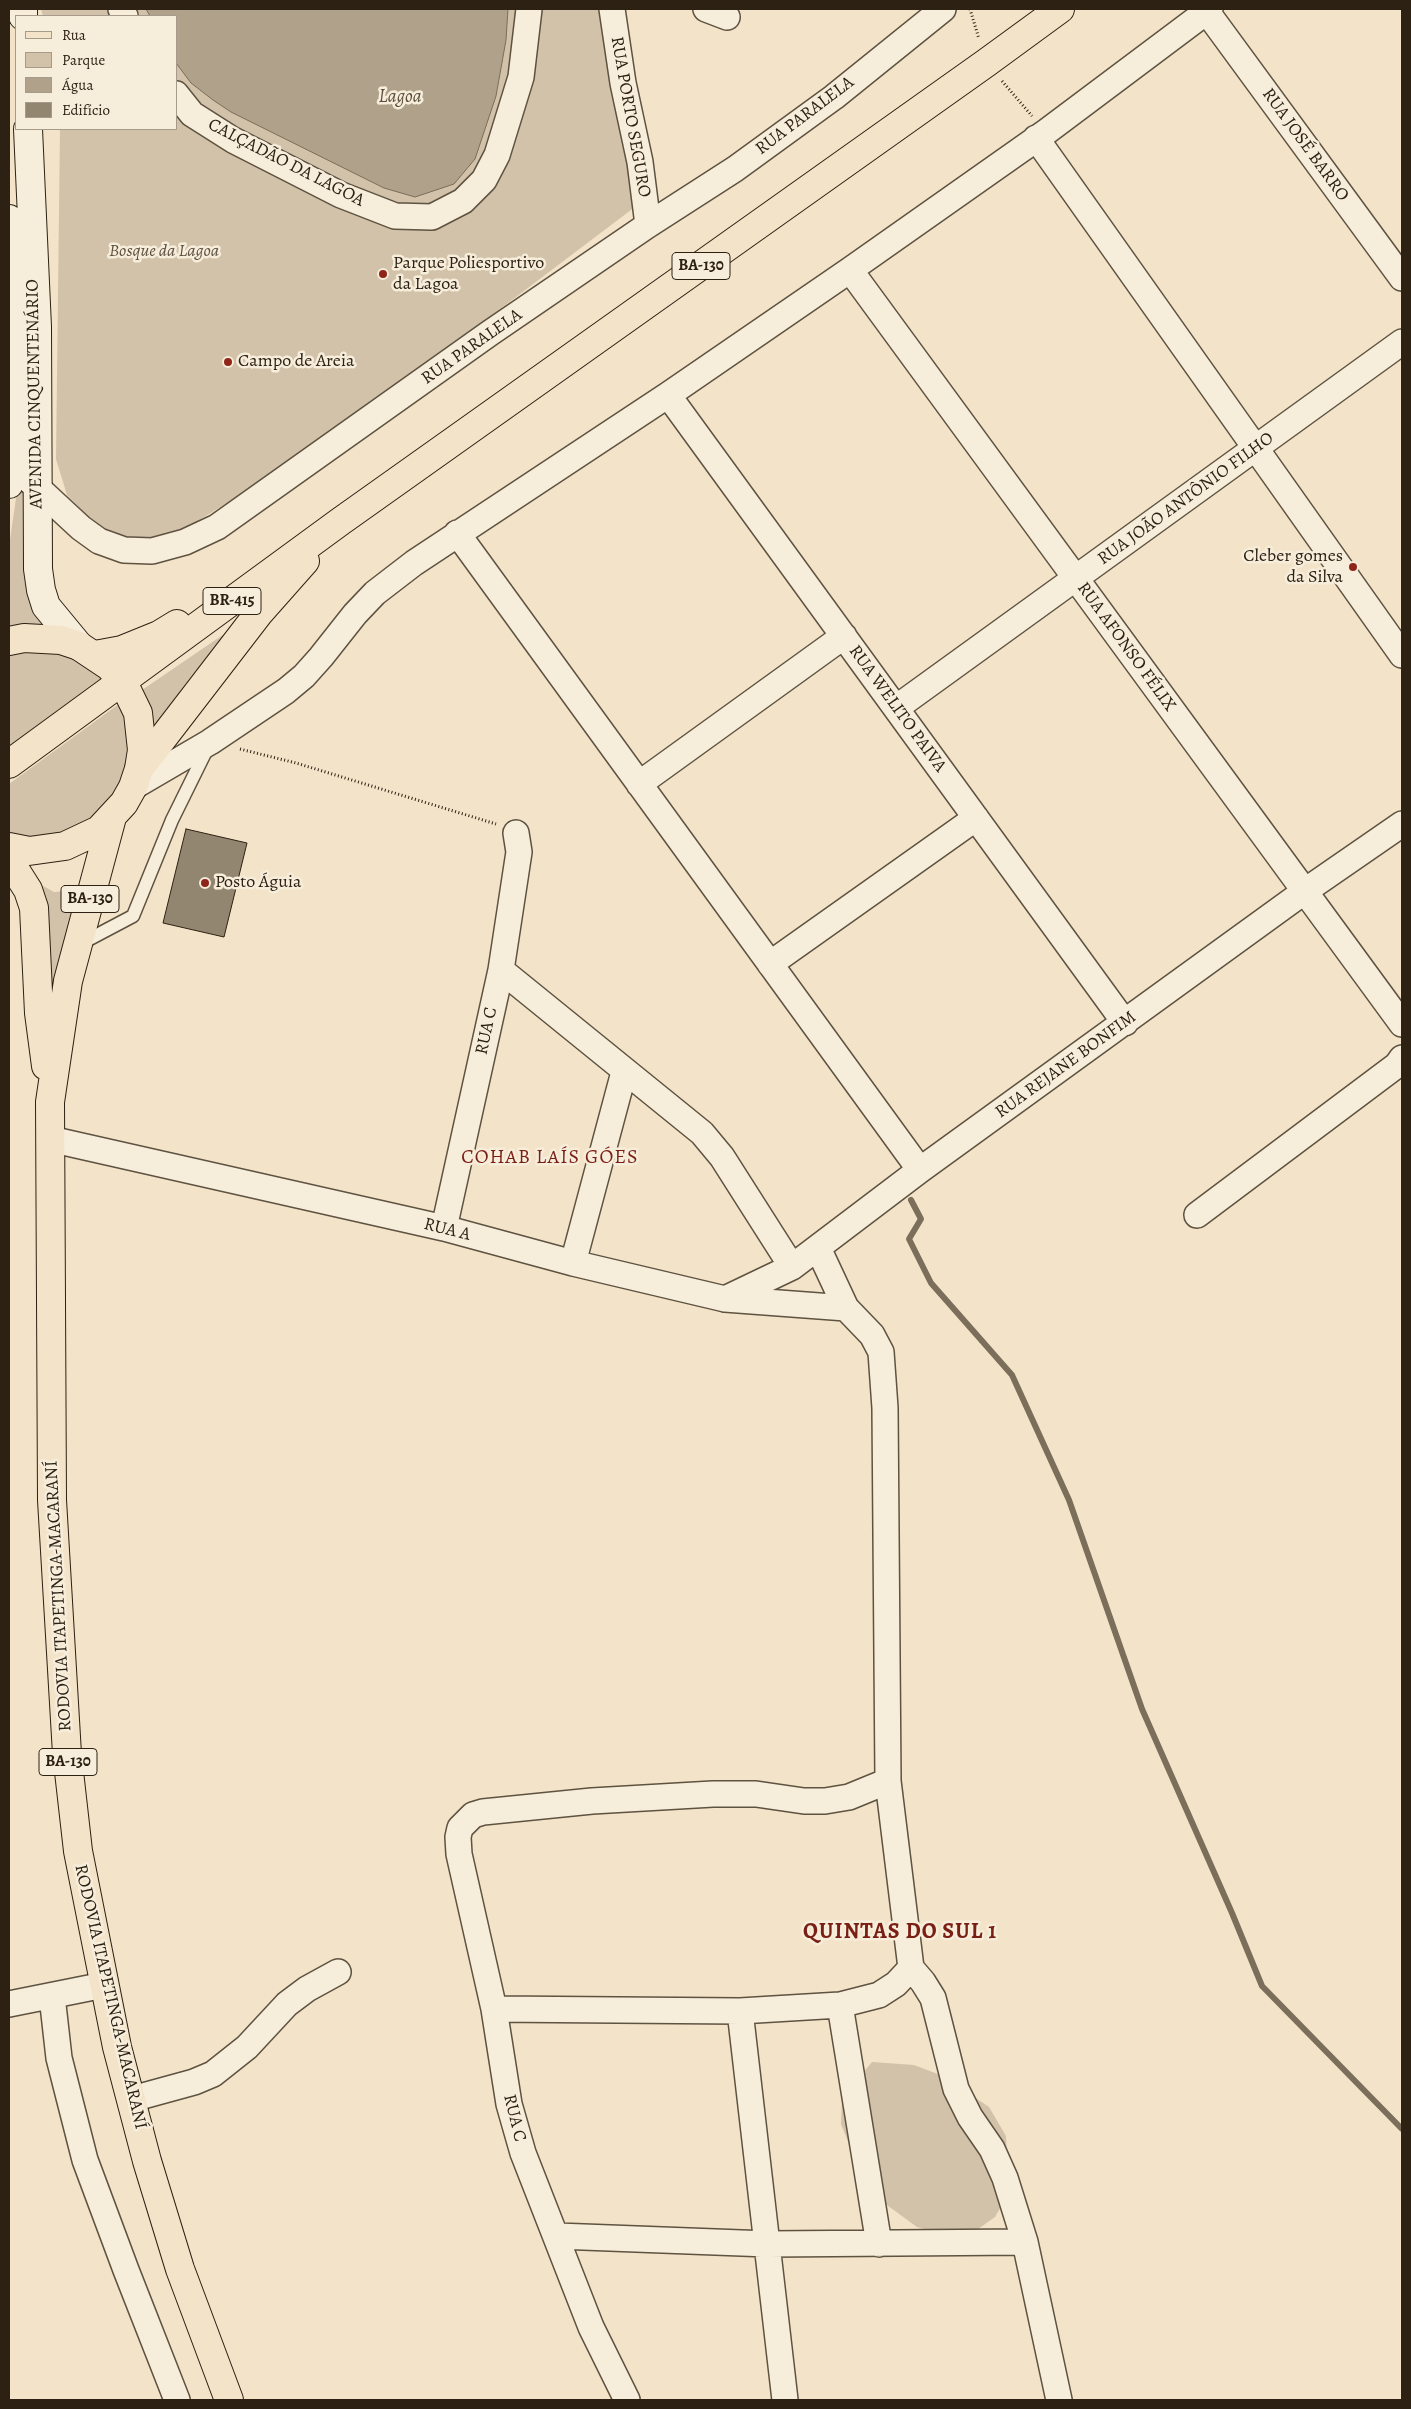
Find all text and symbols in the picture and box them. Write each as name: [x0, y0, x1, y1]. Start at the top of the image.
legend: [15, 15, 178, 130]
text: Rua: [62, 25, 86, 45]
street label: RUA PORTO SEGURO: [605, 35, 655, 199]
text: Parque: [62, 50, 105, 70]
street label: RUA PARALELA: [751, 72, 859, 160]
text: Água: [62, 75, 93, 95]
street label: RUA JOSÉ BARRO: [1257, 84, 1353, 206]
water label: Lagoa: [379, 86, 421, 108]
text: Edifício: [62, 100, 110, 120]
street label: CALÇADÃO DA LAGOA: [204, 114, 368, 212]
park label: Bosque da Lagoa: [109, 241, 219, 263]
road number: BA-130: [672, 252, 730, 280]
place label: Parque Poliesportivo da Lagoa: [393, 253, 544, 296]
marker: Parque Poliesportivo da Lagoa: [377, 268, 389, 280]
street label: AVENIDA CINQUENTENÁRIO: [22, 279, 48, 509]
street label: RUA PARALELA: [418, 304, 526, 390]
place label: Campo de Areia: [238, 351, 354, 373]
marker: Campo de Areia: [222, 356, 234, 368]
street label: RUA JOÃO ANTÔNIO FILHO: [1094, 428, 1278, 570]
place label: Cleber gomes da Silva: [1243, 546, 1343, 588]
marker: Cleber gomes da Silva: [1347, 561, 1359, 573]
street label: RUA AFONSO FÉLIX: [1072, 578, 1180, 716]
road number: BR-415: [203, 588, 261, 614]
street label: RUA WELITO PAIVA: [844, 641, 950, 777]
place label: Posto Águia: [215, 872, 302, 894]
marker: Posto Águia: [199, 877, 211, 889]
road number: BA-130: [61, 886, 119, 912]
street label: RUA C: [471, 1005, 503, 1057]
street label: RUA REJANE BONFIM: [991, 1007, 1141, 1123]
district label: COHAB LAÍS GÓES: [459, 1146, 641, 1170]
street label: RUA A: [421, 1214, 473, 1246]
street label: RODOVIA ITAPETINGA-MACARANÍ: [41, 1460, 77, 1732]
road number: BA-130: [39, 1748, 97, 1775]
street label: RODOVIA ITAPETINGA-MACARANÍ: [69, 1862, 151, 2132]
district label: QUINTAS DO SUL 1: [801, 1920, 999, 1946]
street label: RUA C: [498, 2092, 530, 2144]

